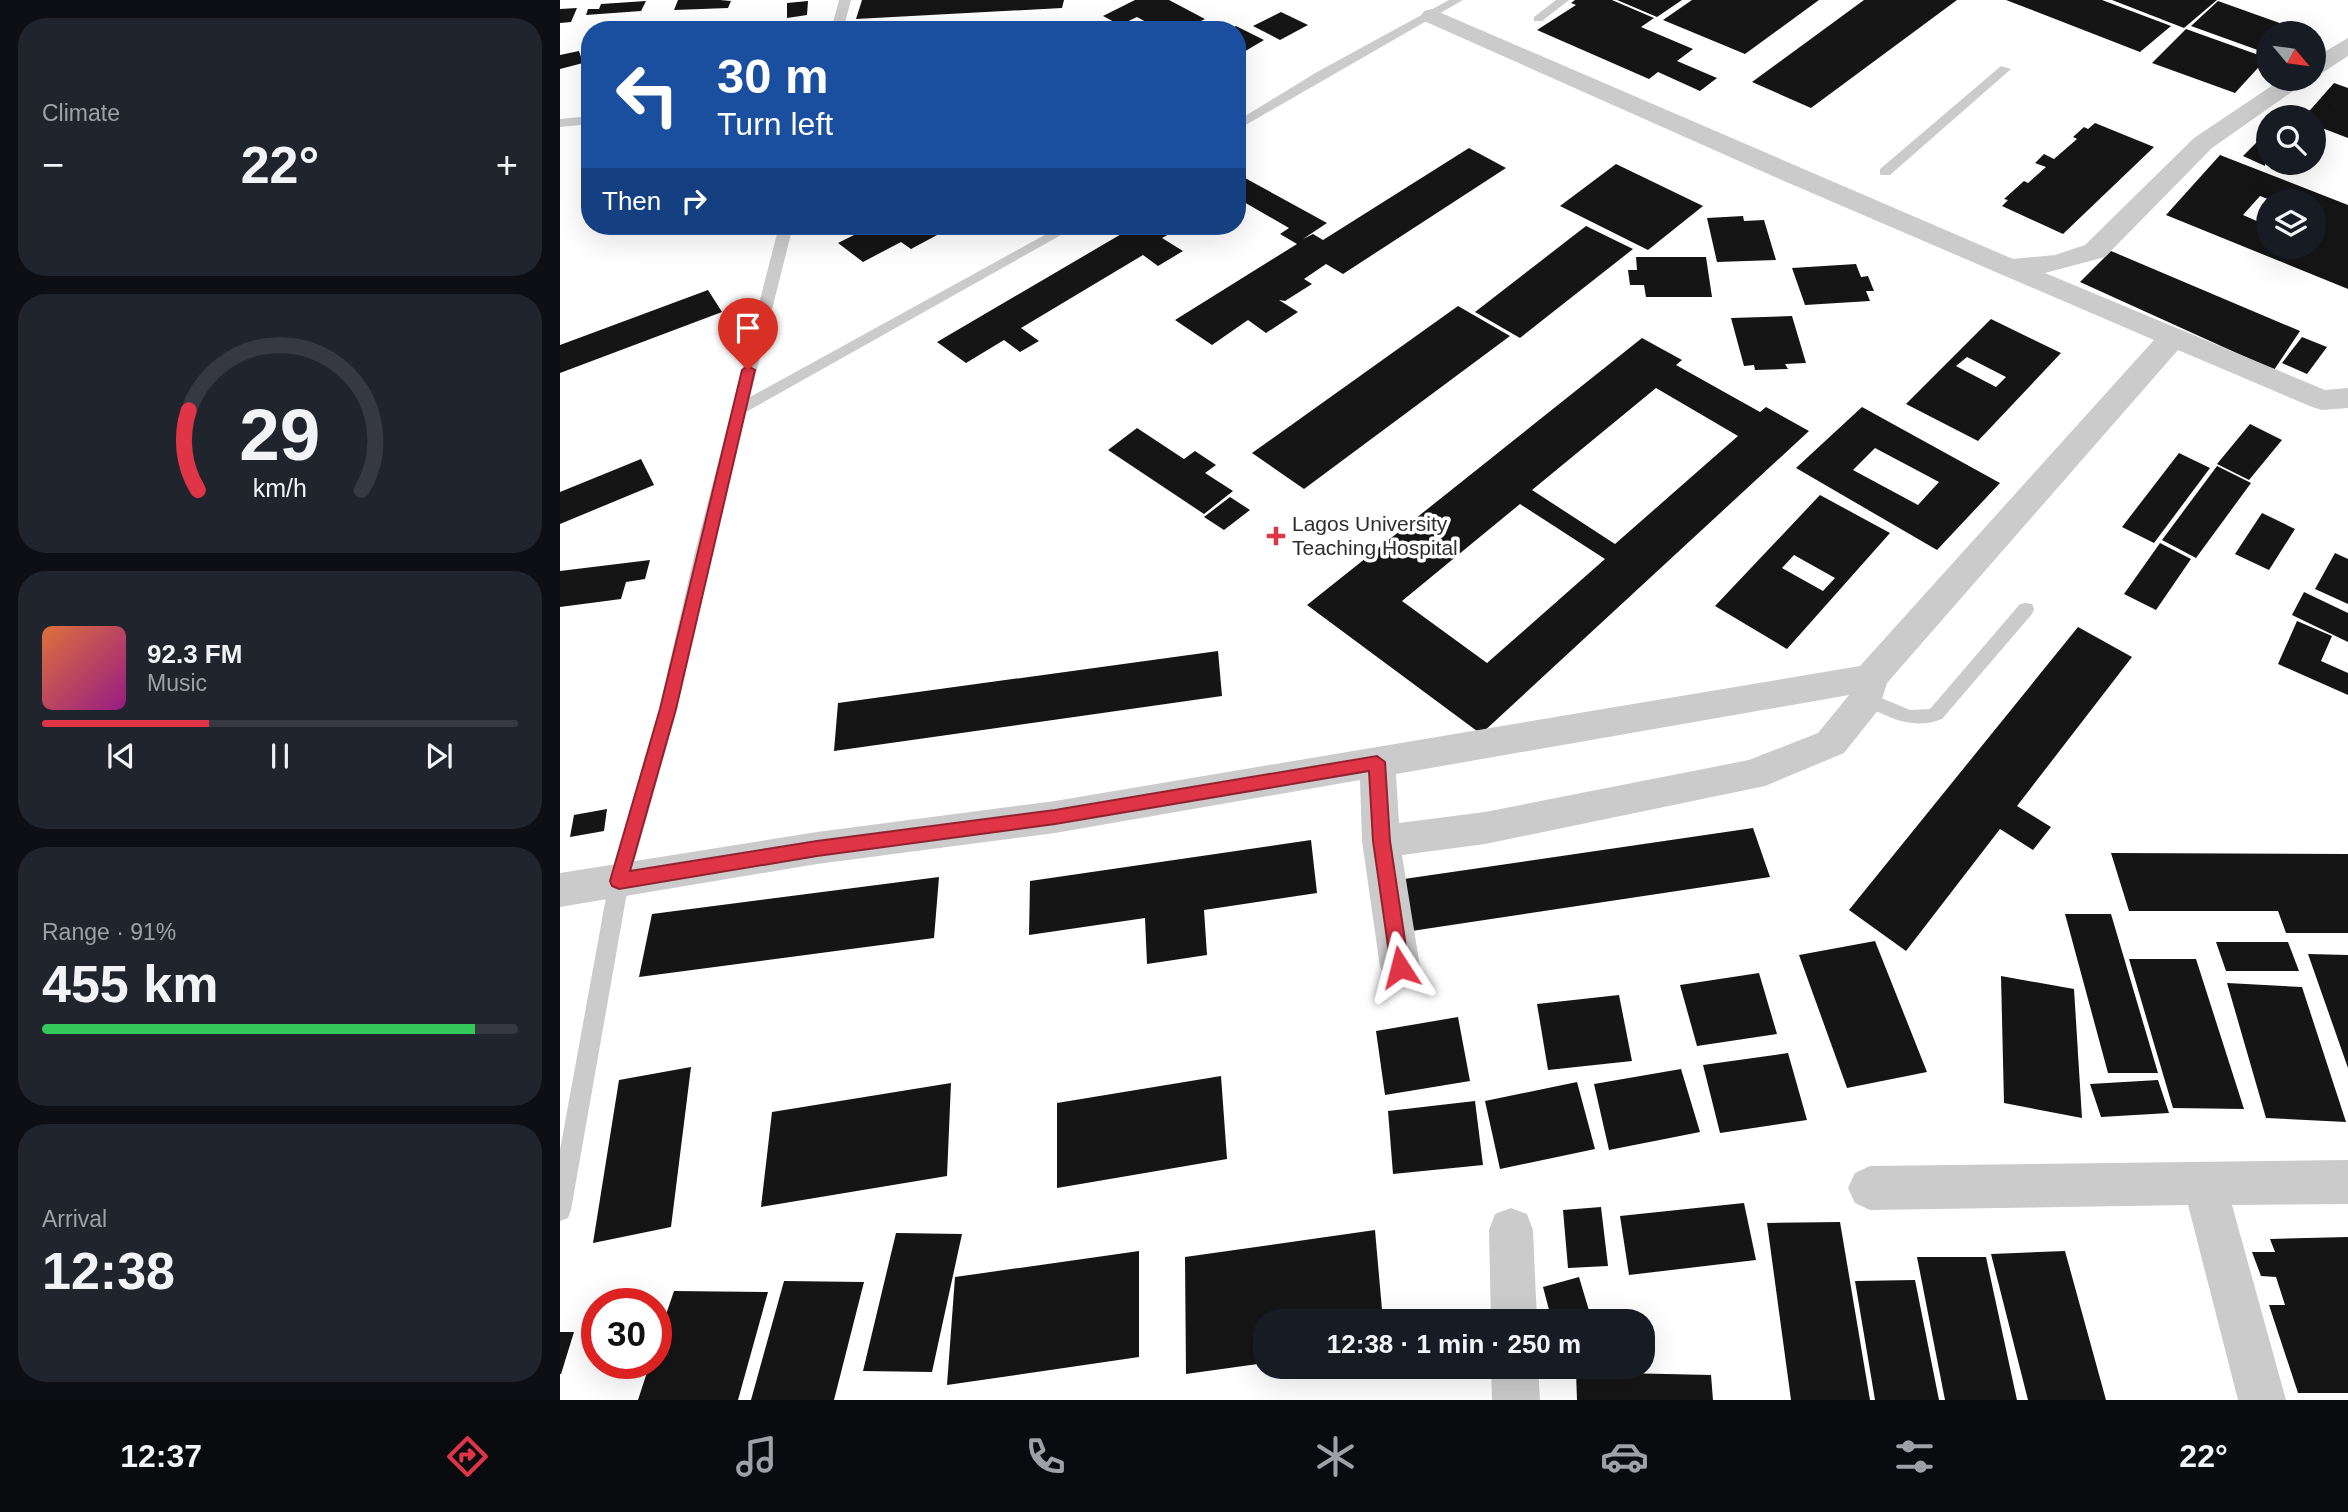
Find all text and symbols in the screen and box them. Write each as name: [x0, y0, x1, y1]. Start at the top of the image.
north arrow: [2256, 21, 2326, 91]
map controls: [2256, 21, 2326, 259]
icon: left: [602, 49, 693, 140]
text: 30 m: [717, 49, 829, 103]
text: Climate: [42, 100, 120, 126]
button: search: [2256, 105, 2326, 175]
text: Turn left: [717, 106, 833, 142]
text: 22°: [241, 136, 319, 194]
text: −: [42, 144, 64, 186]
text: +: [496, 144, 518, 186]
icon: right: [675, 182, 713, 220]
text: Then: [602, 186, 661, 216]
button: layers: [2256, 189, 2326, 259]
pin: [718, 298, 778, 370]
icon: arrive: [729, 309, 767, 347]
text: 29: [240, 394, 320, 475]
text: km/h: [253, 473, 307, 501]
place label: Lagos University Teaching Hospital: [1292, 512, 1458, 559]
marker: Lagos University Teaching Hospital: [1266, 526, 1286, 546]
text: 92.3 FM: [147, 639, 242, 669]
text: Music: [147, 670, 207, 696]
icon: previous: [102, 737, 140, 775]
icon: pause: [261, 737, 299, 775]
icon: next: [420, 737, 458, 775]
text: Range · 91%: [42, 919, 176, 945]
position arrow: [1363, 930, 1437, 1004]
text: 455 km: [42, 955, 218, 1013]
text: Arrival: [42, 1206, 107, 1232]
text: 12:38: [42, 1242, 175, 1300]
speed limit sign: 30: [581, 1288, 672, 1379]
text: 12:38 · 1 min · 250 m: [1327, 1329, 1581, 1359]
icon: directions: [443, 1432, 492, 1481]
icon: music: [732, 1432, 781, 1481]
icon: phone: [1021, 1432, 1070, 1481]
icon: climate: [1311, 1432, 1360, 1481]
icon: car: [1600, 1432, 1649, 1481]
icon: filters: [1890, 1432, 1939, 1481]
text: 12:37: [120, 1438, 202, 1474]
text: 22°: [2179, 1438, 2228, 1474]

